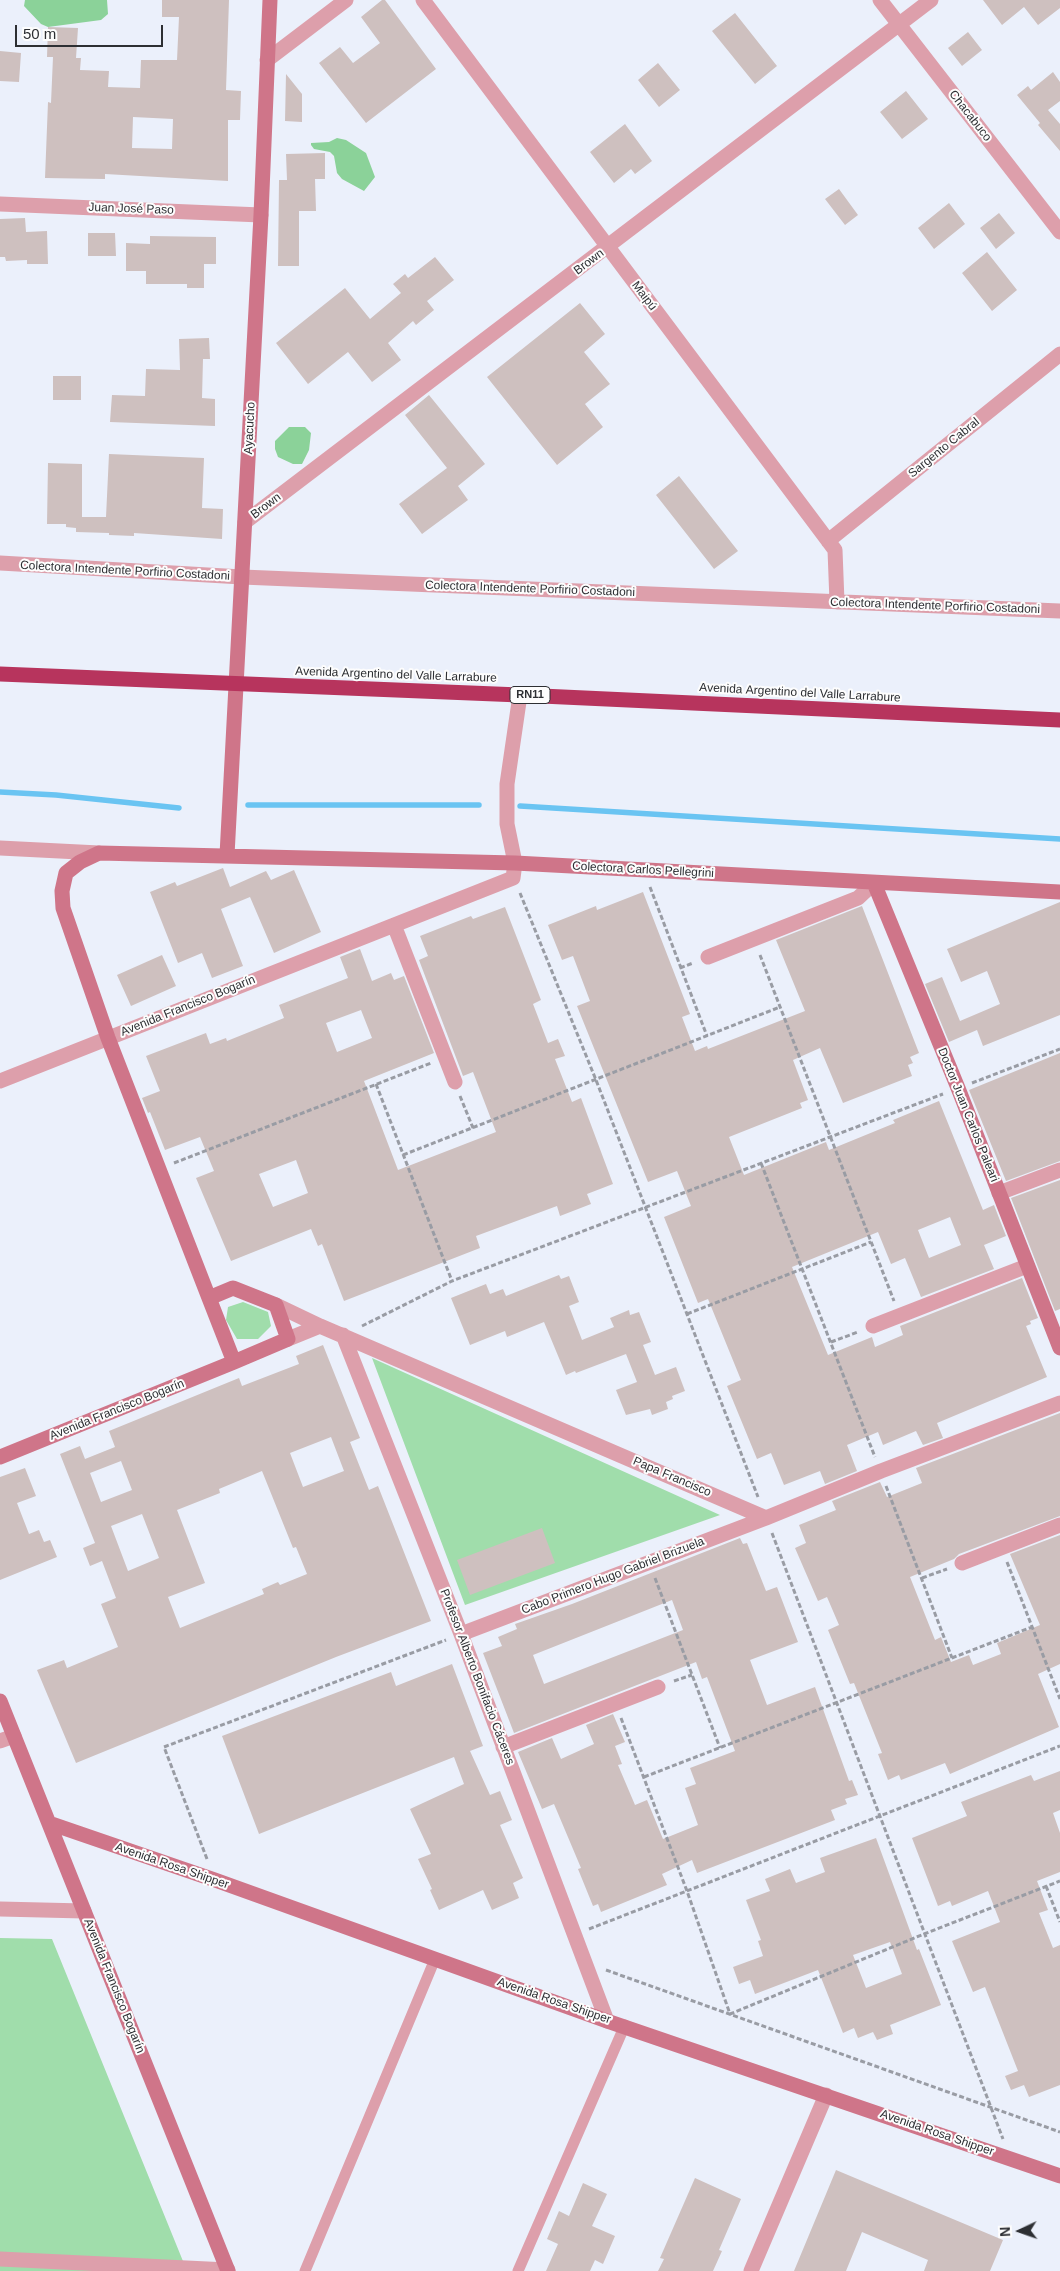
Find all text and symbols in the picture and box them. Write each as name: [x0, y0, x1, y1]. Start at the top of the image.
scale bar: [18, 15, 165, 47]
text: 50 m: [23, 25, 56, 42]
street label: Chacabuco: [946, 88, 994, 144]
street label: Juan José Paso: [88, 200, 174, 218]
street label: Brown: [571, 246, 607, 278]
street label: Maipú: [628, 279, 660, 313]
street label: Ayacucho: [241, 401, 259, 455]
street label: Sargento Cabral: [906, 415, 982, 481]
street label: Brown: [248, 490, 284, 522]
street label: Colectora Intendente Porfirio Costadoni: [20, 558, 230, 584]
street label: Colectora Intendente Porfirio Costadoni: [425, 578, 635, 600]
street label: Colectora Intendente Porfirio Costadoni: [830, 595, 1040, 617]
street label: Avenida Argentino del Valle Larrabure: [295, 664, 497, 686]
street label: Avenida Argentino del Valle Larrabure: [699, 681, 901, 705]
road number: RN11: [510, 686, 550, 704]
street label: Colectora Carlos Pellegrini: [572, 859, 714, 881]
street label: Avenida Francisco Bogarín: [119, 972, 257, 1040]
street label: Doctor Juan Carlos Paleari: [934, 1046, 1002, 1184]
street label: Avenida Francisco Bogarín: [48, 1376, 186, 1444]
street label: Papa Francisco: [631, 1454, 713, 1500]
street label: Cabo Primero Hugo Gabriel Brizuela: [520, 1534, 706, 1618]
street label: Profesor Alberto Bonifacio Cáceres: [437, 1587, 517, 1767]
street label: Avenida Rosa Shipper: [113, 1840, 231, 1892]
street label: Avenida Francisco Bogarín: [80, 1917, 148, 2055]
street label: Avenida Rosa Shipper: [495, 1975, 613, 2027]
street label: Avenida Rosa Shipper: [878, 2107, 996, 2159]
north arrow: [995, 2206, 1045, 2256]
text: N: [997, 2226, 1013, 2237]

